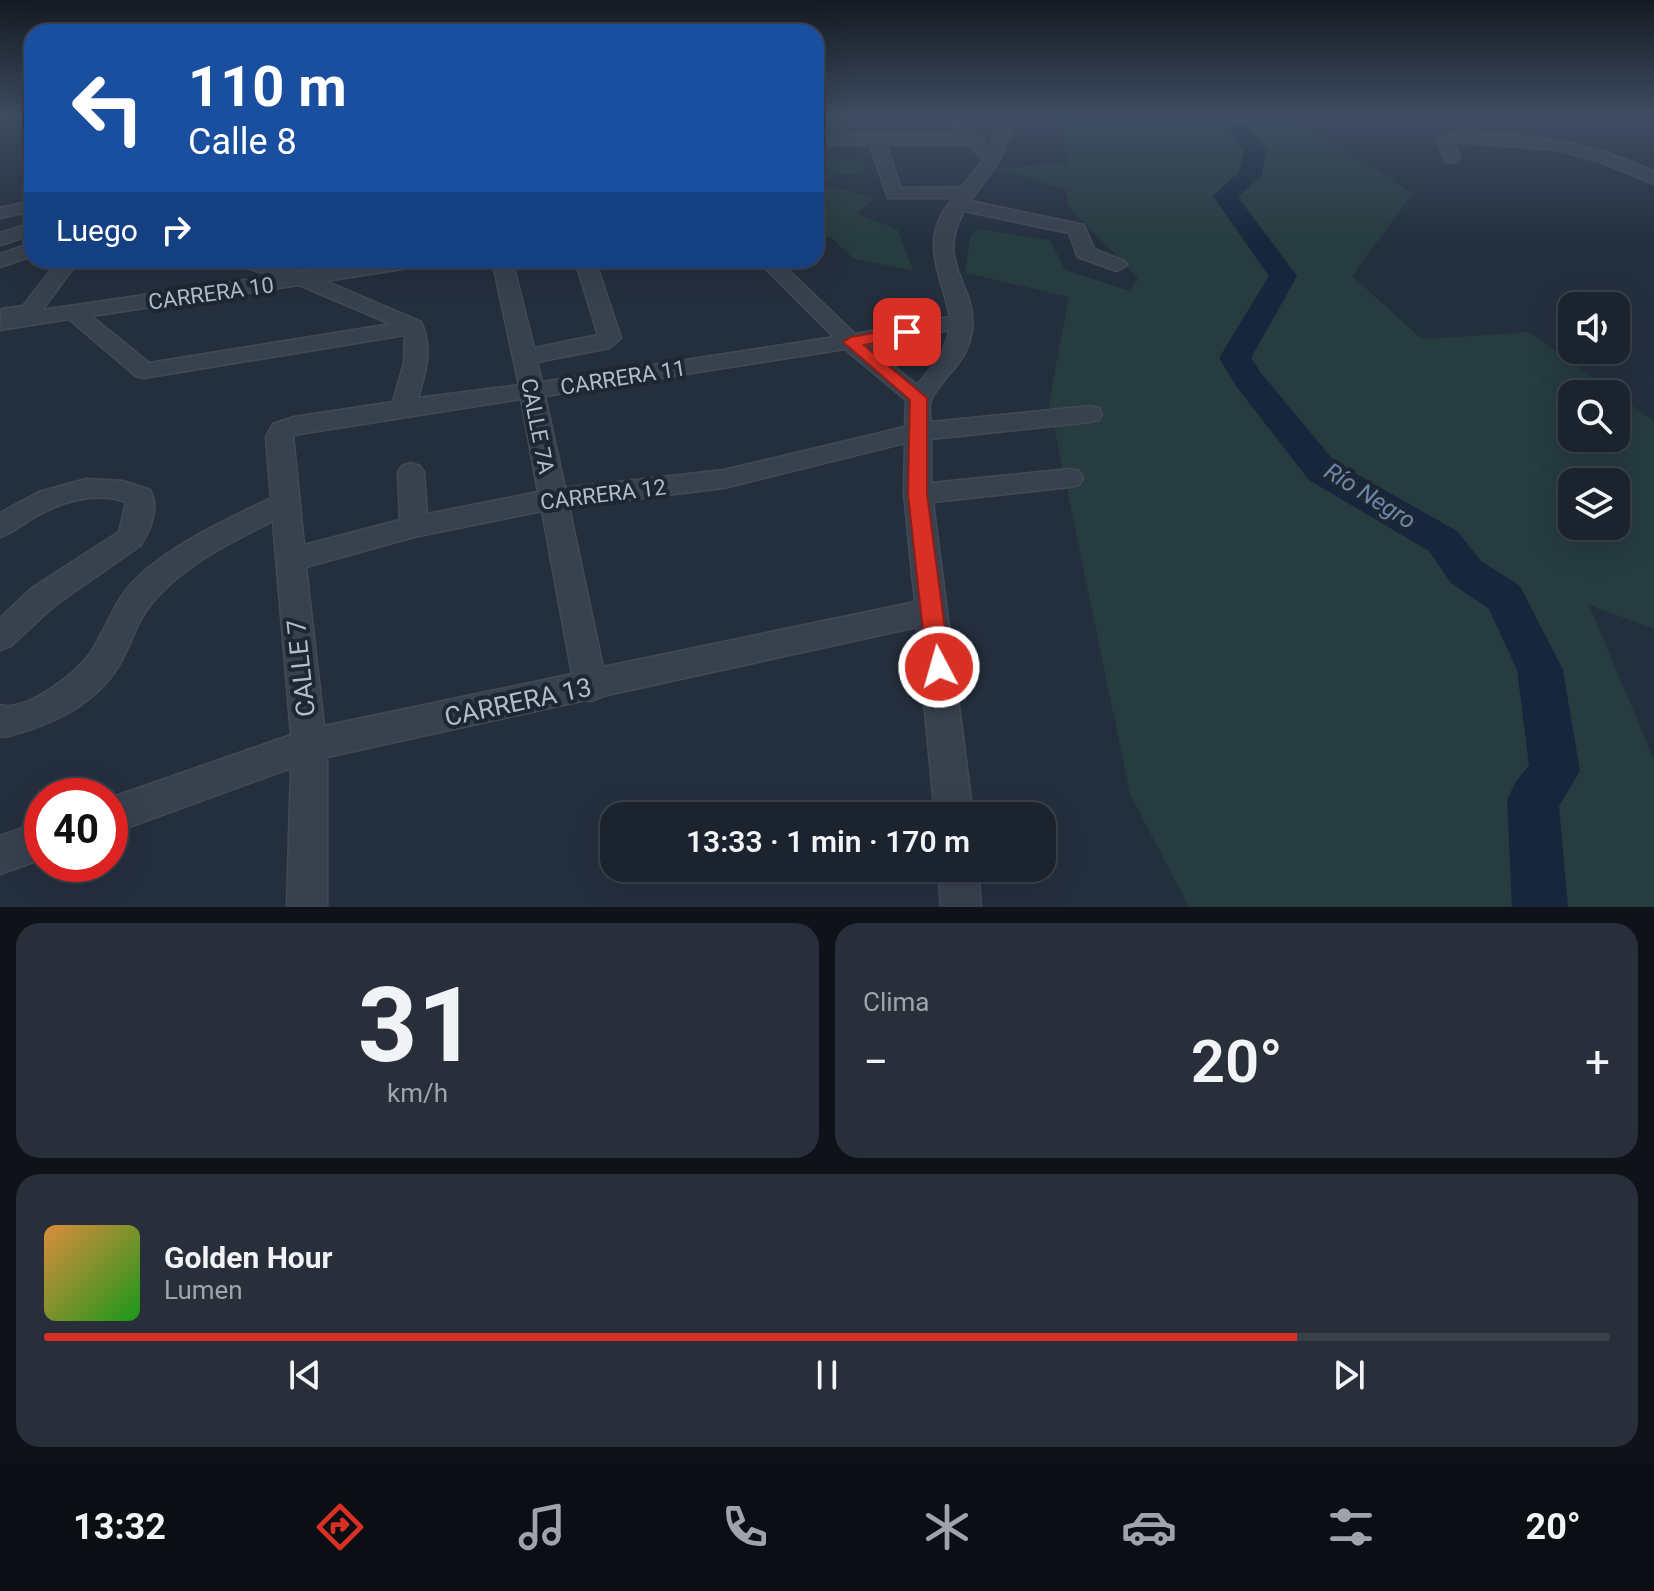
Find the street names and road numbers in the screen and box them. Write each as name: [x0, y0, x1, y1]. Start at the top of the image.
street label: CARRERA 10: [147, 272, 275, 315]
street label: CARRERA 11: [559, 355, 687, 400]
street label: CALLE 7A: [516, 376, 559, 477]
street label: CARRERA 12: [539, 474, 667, 515]
street label: CALLE 7: [281, 618, 321, 718]
street label: CARRERA 13: [442, 672, 594, 732]

